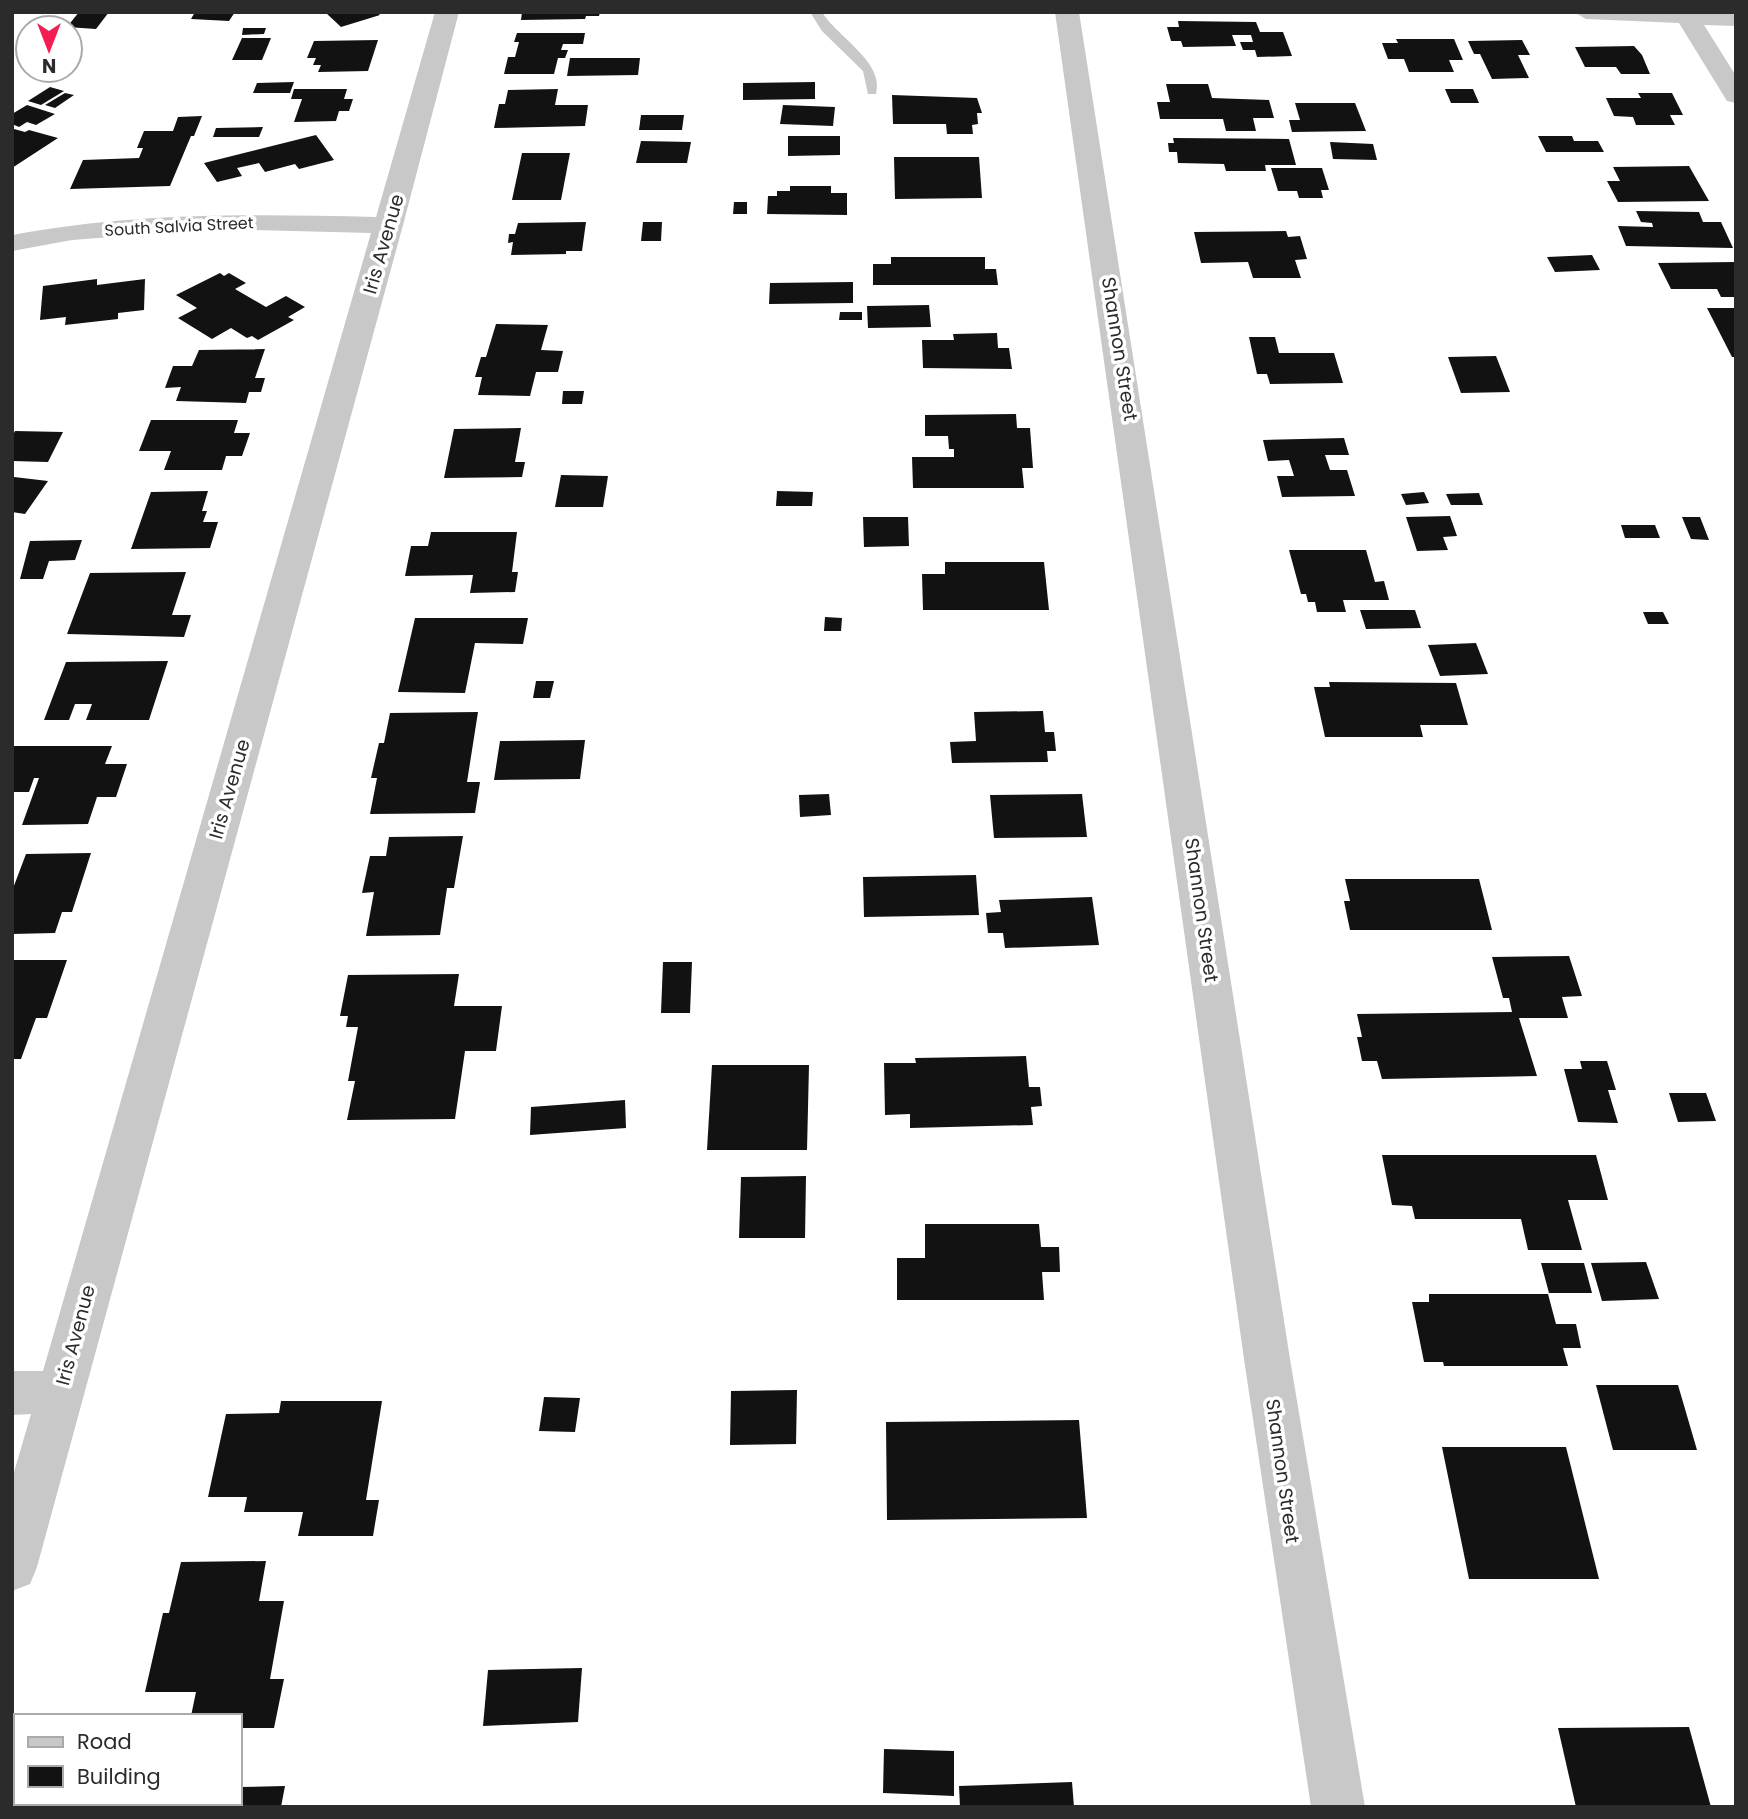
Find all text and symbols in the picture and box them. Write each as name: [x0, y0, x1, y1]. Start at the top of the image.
north arrow: [14, 14, 84, 84]
text: N: [42, 52, 56, 79]
street label: Iris Avenue: [356, 191, 411, 297]
street label: South Salvia Street: [104, 211, 254, 242]
street label: Shannon Street: [1095, 275, 1144, 423]
street label: Iris Avenue: [202, 736, 257, 842]
street label: Shannon Street: [1178, 836, 1225, 984]
street label: Iris Avenue: [49, 1282, 102, 1388]
street label: Shannon Street: [1259, 1397, 1306, 1545]
legend: [14, 1714, 242, 1805]
text: Road: [77, 1727, 132, 1756]
text: Building: [77, 1762, 161, 1791]

